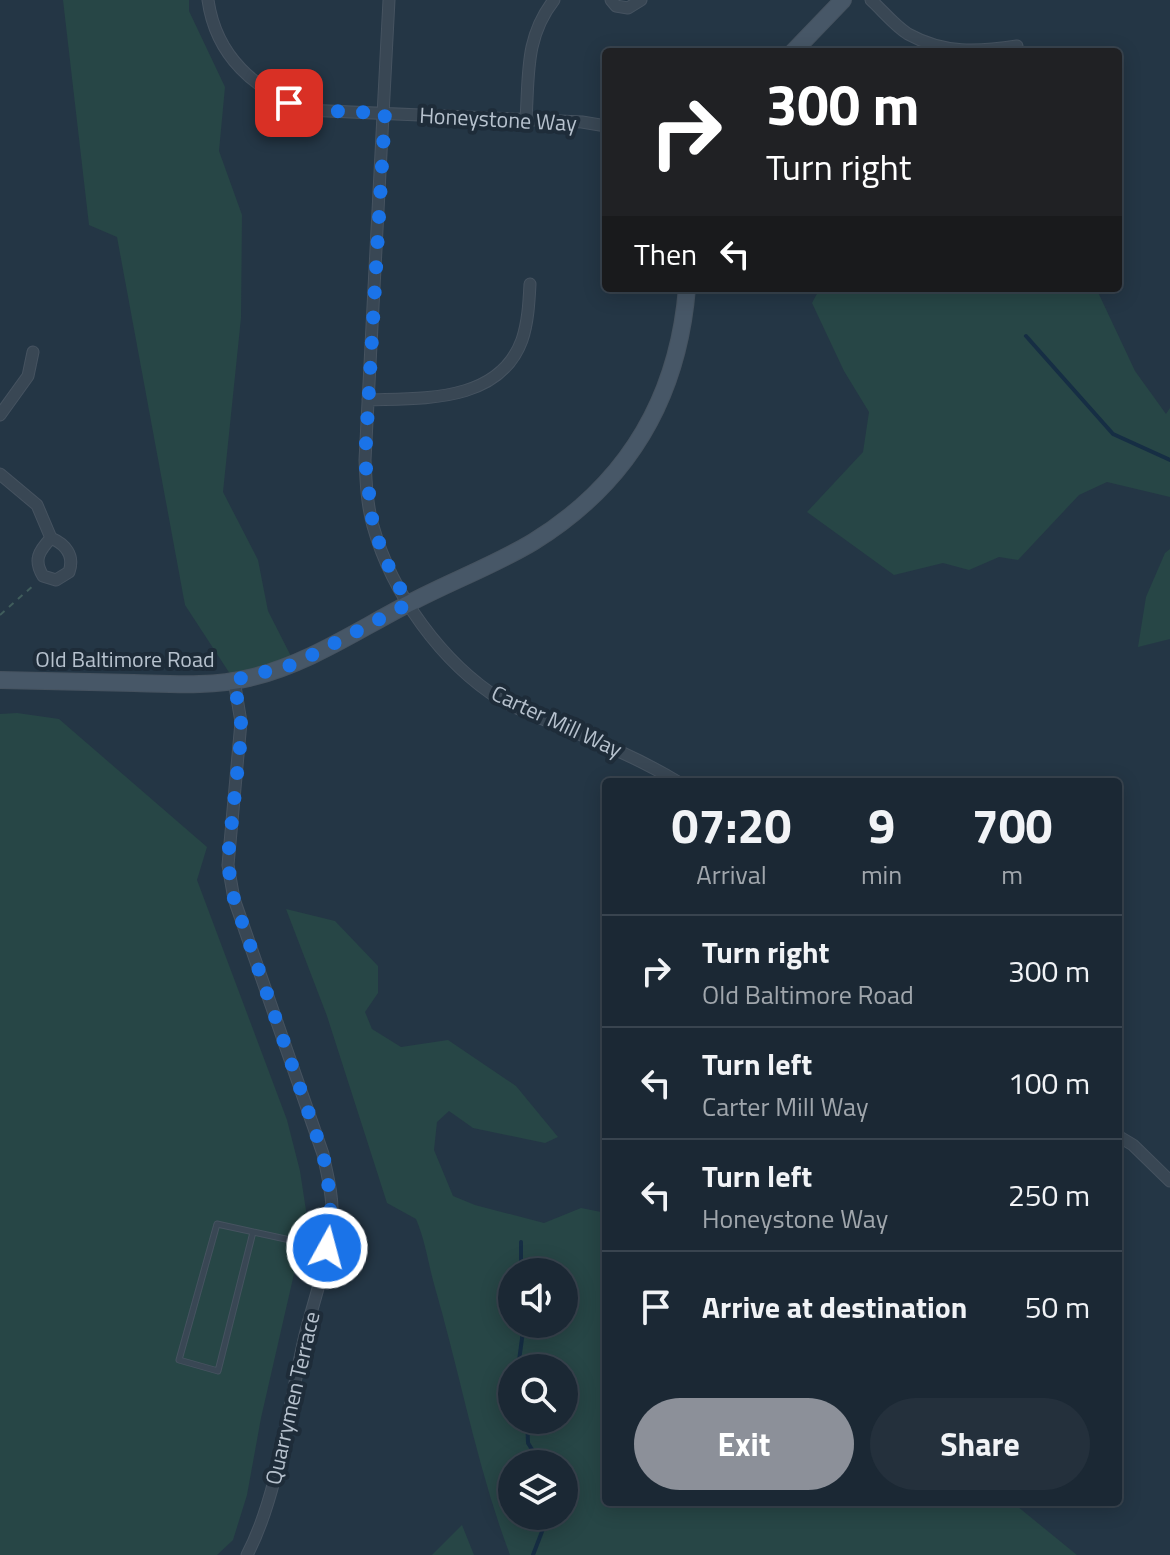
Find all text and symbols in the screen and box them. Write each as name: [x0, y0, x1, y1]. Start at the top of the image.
text: 300 m: [766, 62, 919, 147]
pin: [255, 69, 323, 137]
icon: right: [634, 80, 738, 184]
icon: arrive: [267, 81, 311, 125]
street label: Honeystone Way: [418, 98, 578, 140]
text: Turn right: [766, 139, 911, 194]
text: Then: [634, 231, 697, 277]
icon: left: [713, 232, 757, 276]
street label: Old Baltimore Road: [35, 642, 215, 676]
street label: Carter Mill Way: [486, 676, 628, 766]
text: 07:20: [672, 789, 791, 862]
text: 9: [868, 789, 895, 862]
text: 700: [972, 789, 1052, 862]
text: Arrival: [696, 855, 767, 894]
text: min: [861, 855, 902, 894]
text: m: [1001, 855, 1023, 894]
text: Turn right: [702, 929, 830, 975]
text: 300 m: [1008, 948, 1090, 994]
icon: right: [634, 949, 678, 993]
text: Old Baltimore Road: [702, 975, 914, 1014]
text: Turn left: [702, 1041, 812, 1087]
text: 100 m: [1008, 1060, 1090, 1106]
icon: left: [634, 1061, 678, 1105]
text: Carter Mill Way: [702, 1087, 869, 1126]
text: Turn left: [702, 1153, 812, 1199]
text: 250 m: [1008, 1172, 1090, 1218]
icon: left: [634, 1173, 678, 1217]
text: Honeystone Way: [702, 1199, 888, 1238]
position arrow: [285, 1206, 369, 1290]
map controls: [498, 1258, 578, 1530]
button: sound: [498, 1258, 578, 1338]
text: Arrive at destination: [702, 1284, 967, 1330]
text: 50 m: [1025, 1284, 1090, 1330]
icon: arrive: [634, 1285, 678, 1329]
street label: Quarrymen Terrace: [256, 1308, 328, 1488]
button: search: [498, 1354, 578, 1434]
button: Exit: [634, 1398, 854, 1490]
button: Share: [870, 1398, 1090, 1490]
button: layers: [498, 1450, 578, 1530]

